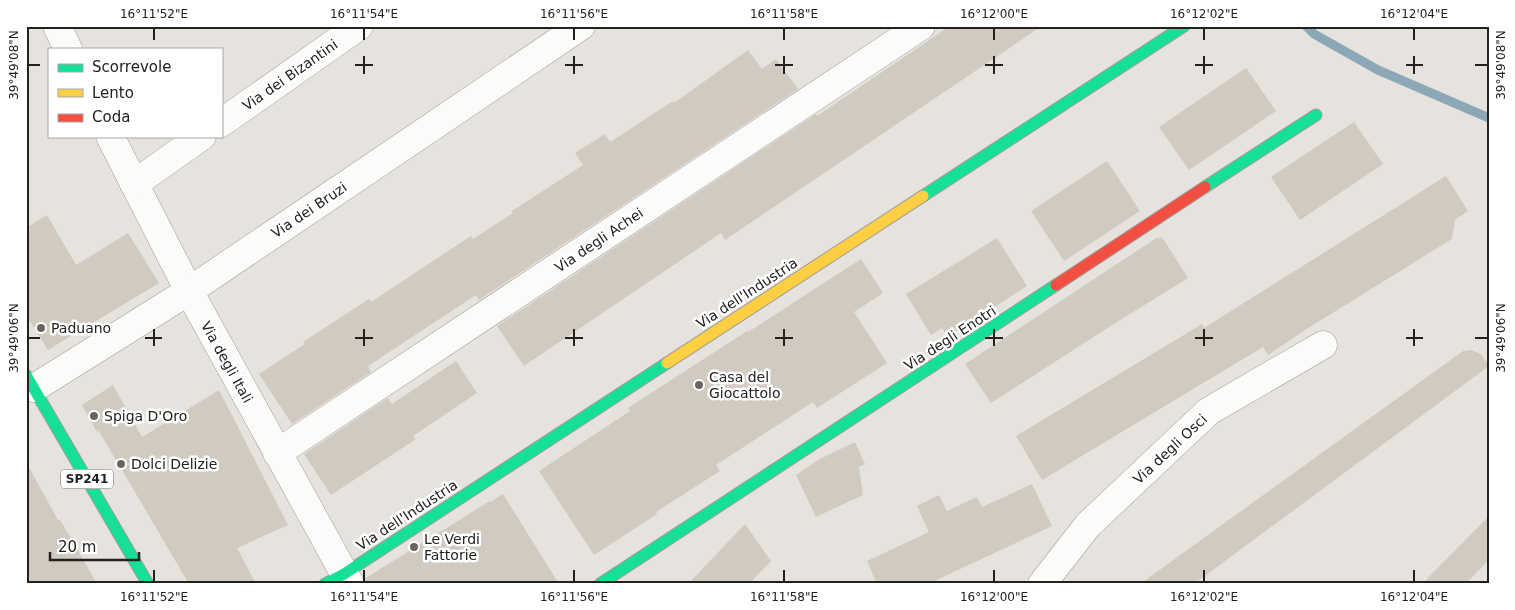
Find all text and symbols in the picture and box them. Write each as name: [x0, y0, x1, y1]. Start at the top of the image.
text: 16°11'52"E: [120, 7, 188, 21]
text: 16°11'54"E: [330, 7, 398, 21]
text: 16°11'56"E: [540, 7, 608, 21]
text: 16°11'58"E: [750, 7, 818, 21]
text: 16°12'00"E: [960, 7, 1028, 21]
text: 16°12'02"E: [1170, 7, 1238, 21]
text: 16°12'04"E: [1380, 7, 1448, 21]
text: 39°49'08"N: [7, 30, 21, 100]
text: 39°49'08"N: [1494, 30, 1508, 100]
street label: Via dei Bizantini: [239, 36, 341, 114]
legend: [48, 48, 222, 138]
text: Scorrevole: [92, 58, 171, 76]
text: Lento: [92, 84, 134, 102]
text: Coda: [92, 108, 130, 126]
street label: Via dei Bruzi: [268, 179, 350, 241]
street label: Via degli Achei: [552, 205, 646, 275]
street label: Via dell'Industria: [694, 254, 800, 332]
street label: Via degli Enotri: [901, 302, 999, 374]
text: 39°49'06"N: [7, 303, 21, 373]
text: 39°49'06"N: [1494, 303, 1508, 373]
street label: Via degli Itali: [198, 318, 256, 406]
place label: Paduano: [51, 320, 111, 336]
marker: Paduano: [35, 322, 47, 334]
place label: Casa del Giocattolo: [709, 369, 781, 401]
marker: Casa del Giocattolo: [693, 379, 705, 391]
place label: Spiga D'Oro: [104, 408, 187, 424]
marker: Spiga D'Oro: [88, 410, 100, 422]
street label: Via degli Osci: [1130, 411, 1210, 487]
place label: Dolci Delizie: [131, 456, 217, 472]
marker: Dolci Delizie: [115, 458, 127, 470]
road number: SP241: [61, 469, 113, 488]
street label: Via dell'Industria: [354, 476, 460, 554]
scale bar: [50, 530, 139, 562]
place label: Le Verdi Fattorie: [424, 531, 480, 563]
text: 20 m: [58, 538, 96, 556]
marker: Le Verdi Fattorie: [408, 541, 420, 553]
text: 16°11'52"E: [120, 590, 188, 604]
text: 16°11'54"E: [330, 590, 398, 604]
text: 16°11'56"E: [540, 590, 608, 604]
text: 16°11'58"E: [750, 590, 818, 604]
text: 16°12'00"E: [960, 590, 1028, 604]
text: 16°12'02"E: [1170, 590, 1238, 604]
text: 16°12'04"E: [1380, 590, 1448, 604]

